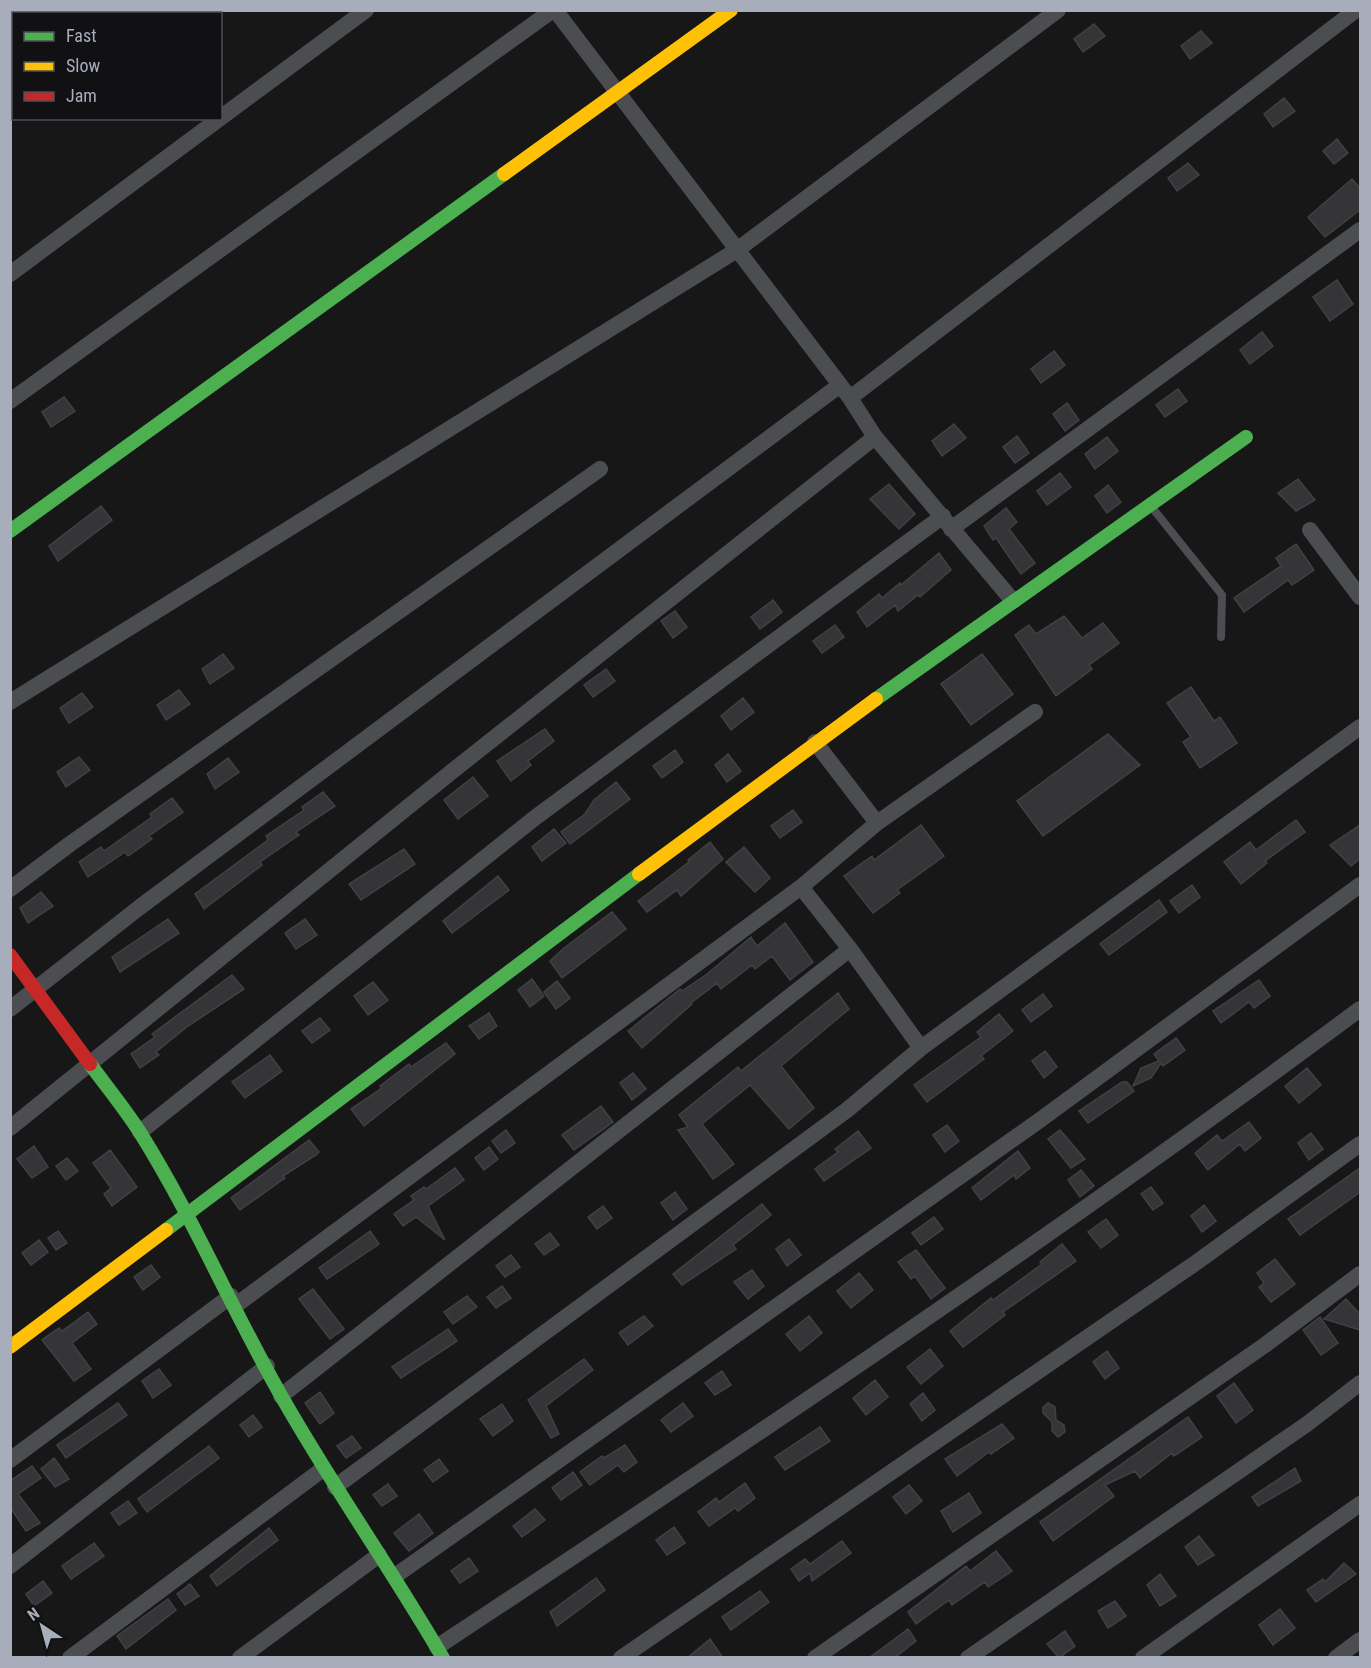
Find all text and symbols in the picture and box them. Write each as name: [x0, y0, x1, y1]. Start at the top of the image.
legend: [12, 12, 222, 120]
text: Fast: [66, 25, 97, 46]
text: Slow: [66, 55, 101, 76]
text: Jam: [66, 85, 97, 106]
north arrow: [12, 1596, 72, 1656]
text: N: [24, 1604, 43, 1625]

